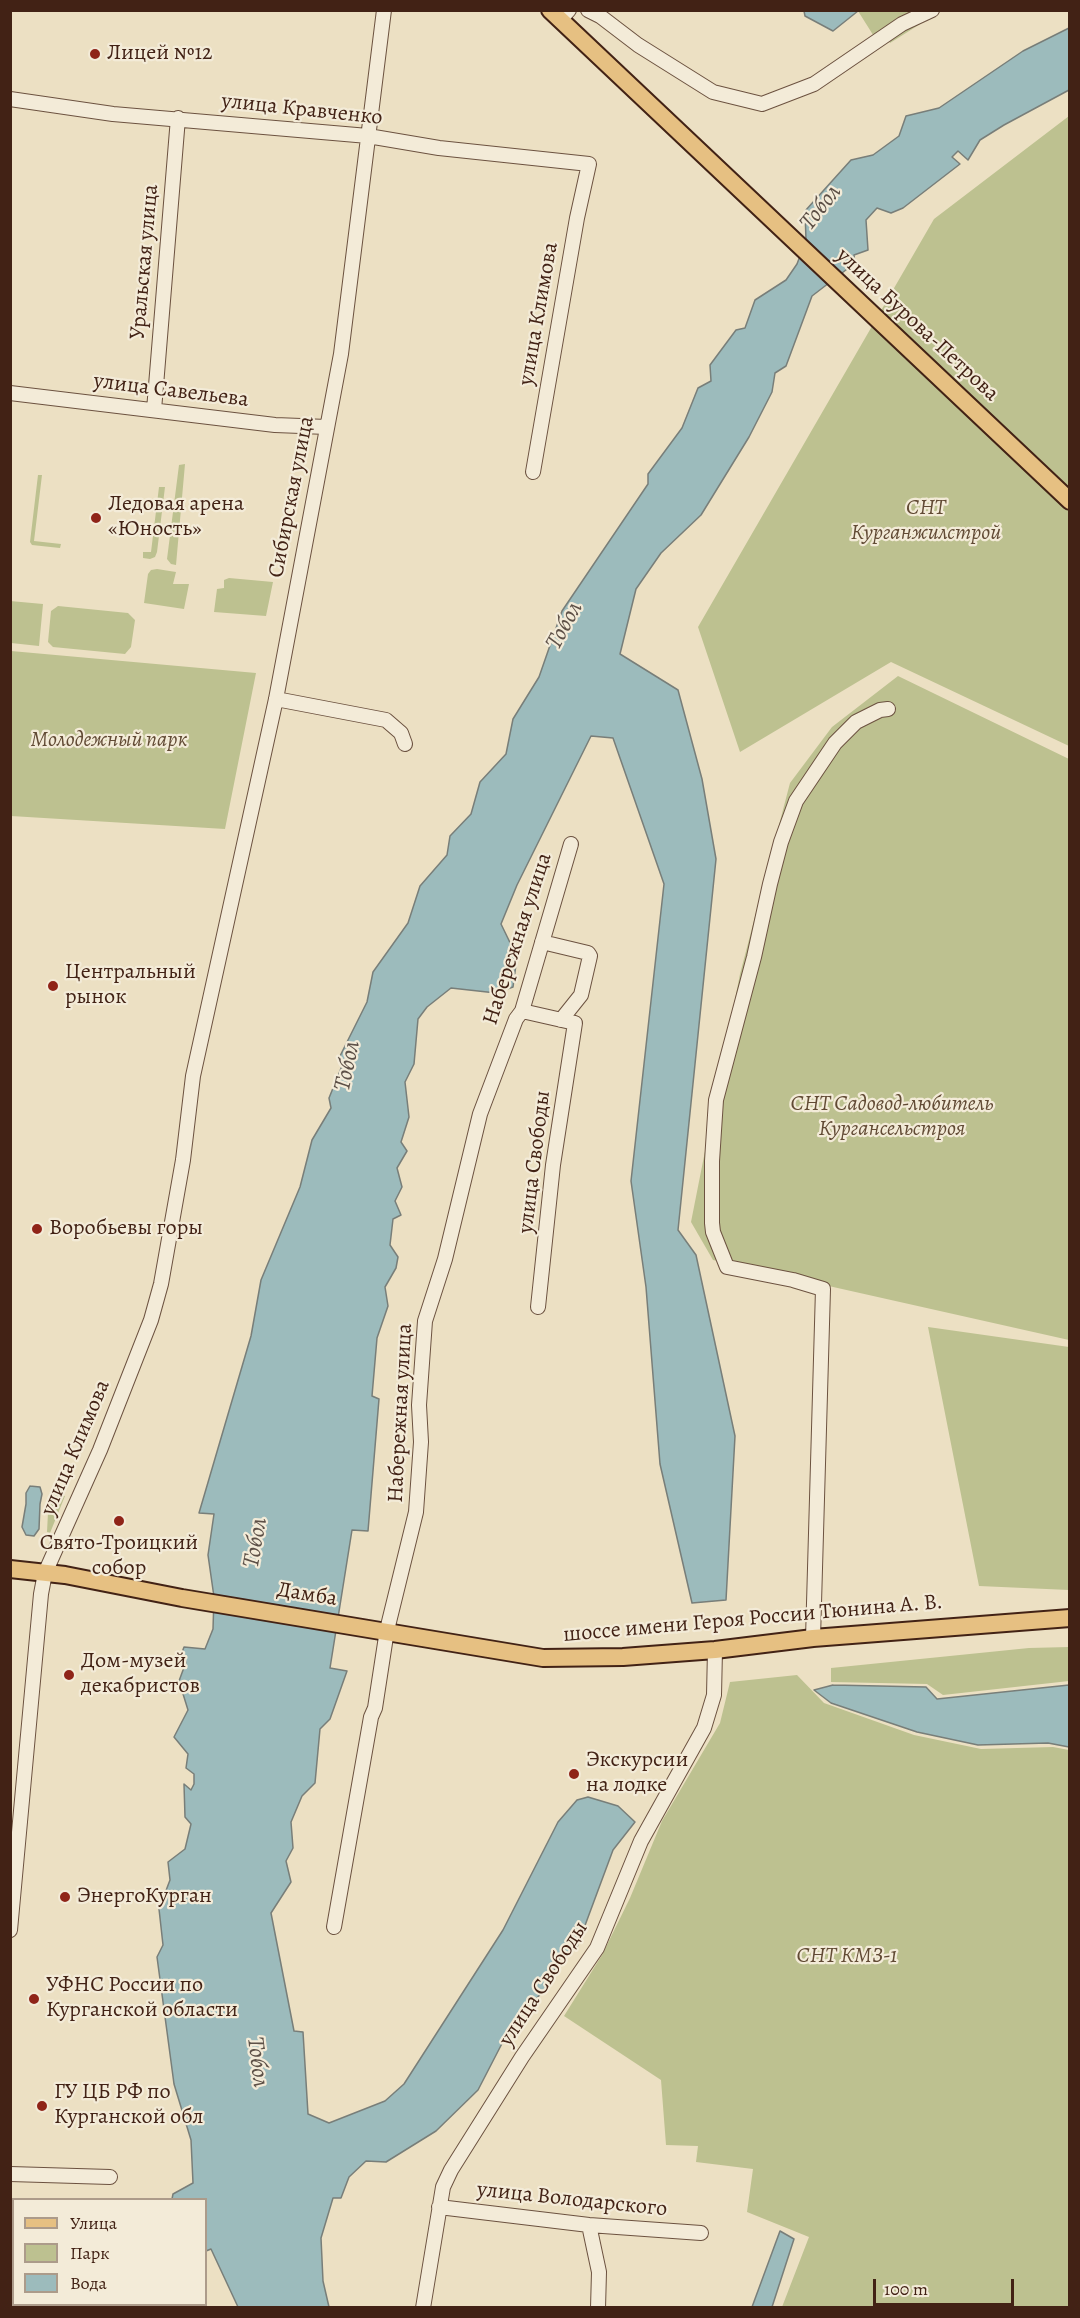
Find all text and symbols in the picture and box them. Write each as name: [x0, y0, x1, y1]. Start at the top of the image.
place label: Лицей №12: [107, 41, 212, 67]
marker: Лицей №12: [88, 47, 102, 61]
street label: улица Кравченко: [220, 88, 384, 132]
water label: Тобол: [794, 179, 848, 237]
street label: Уральская улица: [125, 183, 165, 341]
street label: улица Климова: [513, 240, 565, 388]
street label: улица Бурова-Петрова: [830, 243, 1004, 407]
street label: улица Савельева: [92, 368, 250, 414]
street label: Сибирская улица: [263, 414, 321, 580]
place label: Ледовая арена «Юность»: [108, 492, 244, 544]
park label: СНТ Курганжилстрой: [851, 496, 1001, 548]
marker: Ледовая арена «Юность»: [89, 511, 103, 525]
water label: Тобол: [540, 597, 590, 655]
park label: Молодежный парк: [31, 728, 187, 754]
street label: Набережная улица: [478, 849, 558, 1029]
place label: Центральный рынок: [65, 960, 196, 1011]
marker: Центральный рынок: [46, 979, 60, 993]
water label: Тобол: [329, 1038, 367, 1094]
street label: улица Свободы: [513, 1089, 557, 1235]
park label: СНТ Садовод-любитель Кургансельстроя: [790, 1092, 994, 1144]
place label: Воробьевы горы: [49, 1216, 203, 1242]
marker: Воробьевы горы: [30, 1222, 44, 1236]
street label: Набережная улица: [383, 1323, 419, 1503]
street label: улица Климова: [36, 1376, 116, 1520]
marker: Свято-Троицкий собор: [112, 1514, 126, 1528]
water label: Тобол: [237, 1516, 275, 1570]
place label: Свято-Троицкий собор: [40, 1531, 198, 1582]
street label: Дамба: [275, 1577, 339, 1613]
street label: шоссе имени Героя России Тюнина А. В.: [562, 1589, 944, 1649]
place label: Дом-музей декабристов: [81, 1649, 200, 1700]
marker: Дом-музей декабристов: [62, 1668, 76, 1682]
place label: Экскурсии на лодке: [586, 1748, 688, 1800]
marker: Экскурсии на лодке: [567, 1767, 581, 1781]
place label: ЭнергоКурган: [77, 1884, 212, 1910]
marker: ЭнергоКурган: [58, 1890, 72, 1904]
street label: улица Свободы: [494, 1917, 594, 2051]
park label: СНТ КМЗ-1: [796, 1944, 898, 1970]
place label: УФНС России по Курганской области: [46, 1973, 238, 2024]
marker: УФНС России по Курганской области: [27, 1992, 41, 2006]
water label: Тобол: [240, 2035, 274, 2089]
place label: ГУ ЦБ РФ по Курганской обл: [54, 2080, 204, 2132]
marker: ГУ ЦБ РФ по Курганской обл: [35, 2099, 49, 2113]
street label: улица Володарского: [476, 2177, 668, 2223]
legend: [12, 2198, 207, 2306]
text: Улица: [70, 2211, 117, 2235]
text: Парк: [70, 2241, 110, 2265]
scale bar: [876, 2267, 1017, 2305]
text: Вода: [70, 2271, 107, 2295]
text: 100 m: [884, 2277, 928, 2301]

